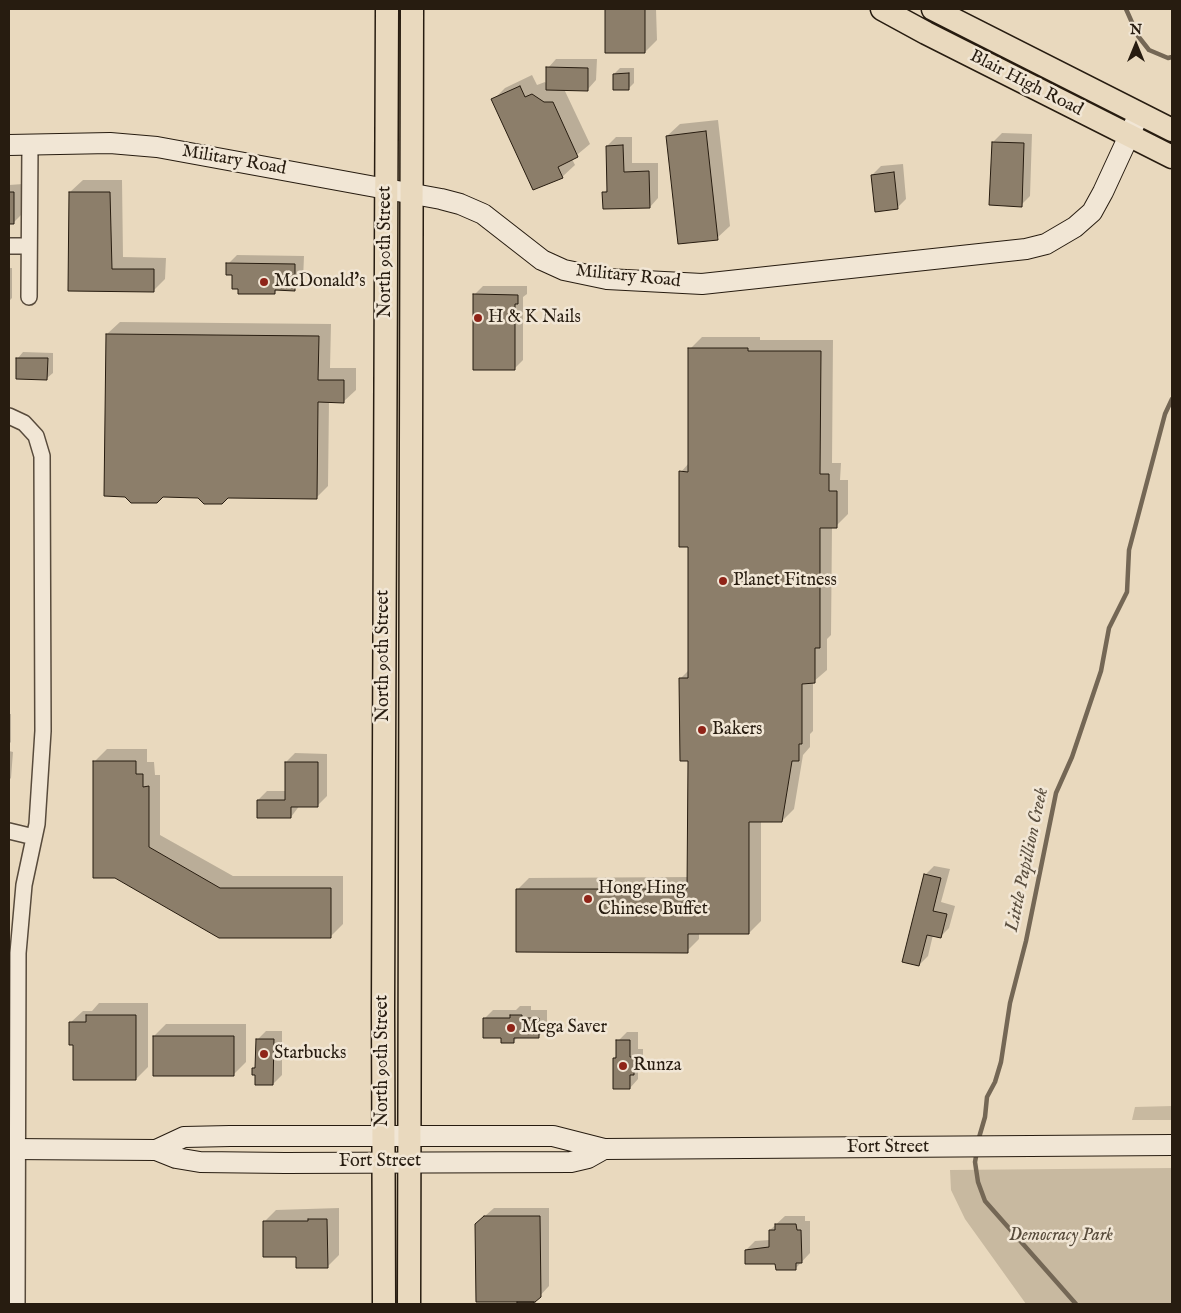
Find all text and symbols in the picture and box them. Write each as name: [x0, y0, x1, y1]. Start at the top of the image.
north arrow: [1111, 20, 1161, 70]
text: N: [1130, 21, 1142, 39]
street label: Blair High Road: [966, 46, 1086, 122]
street label: Military Road: [180, 141, 288, 181]
street label: North 90th Street: [375, 186, 397, 318]
street label: Military Road: [574, 261, 682, 293]
place label: McDonald's: [274, 271, 366, 293]
marker: McDonald's: [258, 276, 270, 288]
place label: H & K Nails: [488, 307, 581, 329]
marker: H & K Nails: [472, 312, 484, 324]
place label: Planet Fitness: [733, 570, 837, 592]
marker: Planet Fitness: [717, 575, 729, 587]
street label: North 90th Street: [373, 590, 395, 722]
place label: Bakers: [712, 719, 762, 741]
marker: Bakers: [696, 724, 708, 736]
water label: Little Papillion Creek: [1002, 786, 1054, 934]
place label: Hong Hing Chinese Buffet: [598, 878, 708, 921]
marker: Hong Hing Chinese Buffet: [582, 893, 594, 905]
street label: North 90th Street: [372, 995, 394, 1127]
place label: Mega Saver: [521, 1017, 607, 1039]
marker: Mega Saver: [505, 1022, 517, 1034]
place label: Starbucks: [274, 1043, 346, 1065]
marker: Starbucks: [258, 1048, 270, 1060]
place label: Runza: [633, 1055, 682, 1077]
marker: Runza: [617, 1060, 629, 1072]
street label: Fort Street: [847, 1137, 929, 1159]
street label: Fort Street: [339, 1151, 421, 1173]
park label: Democracy Park: [1009, 1225, 1113, 1247]

